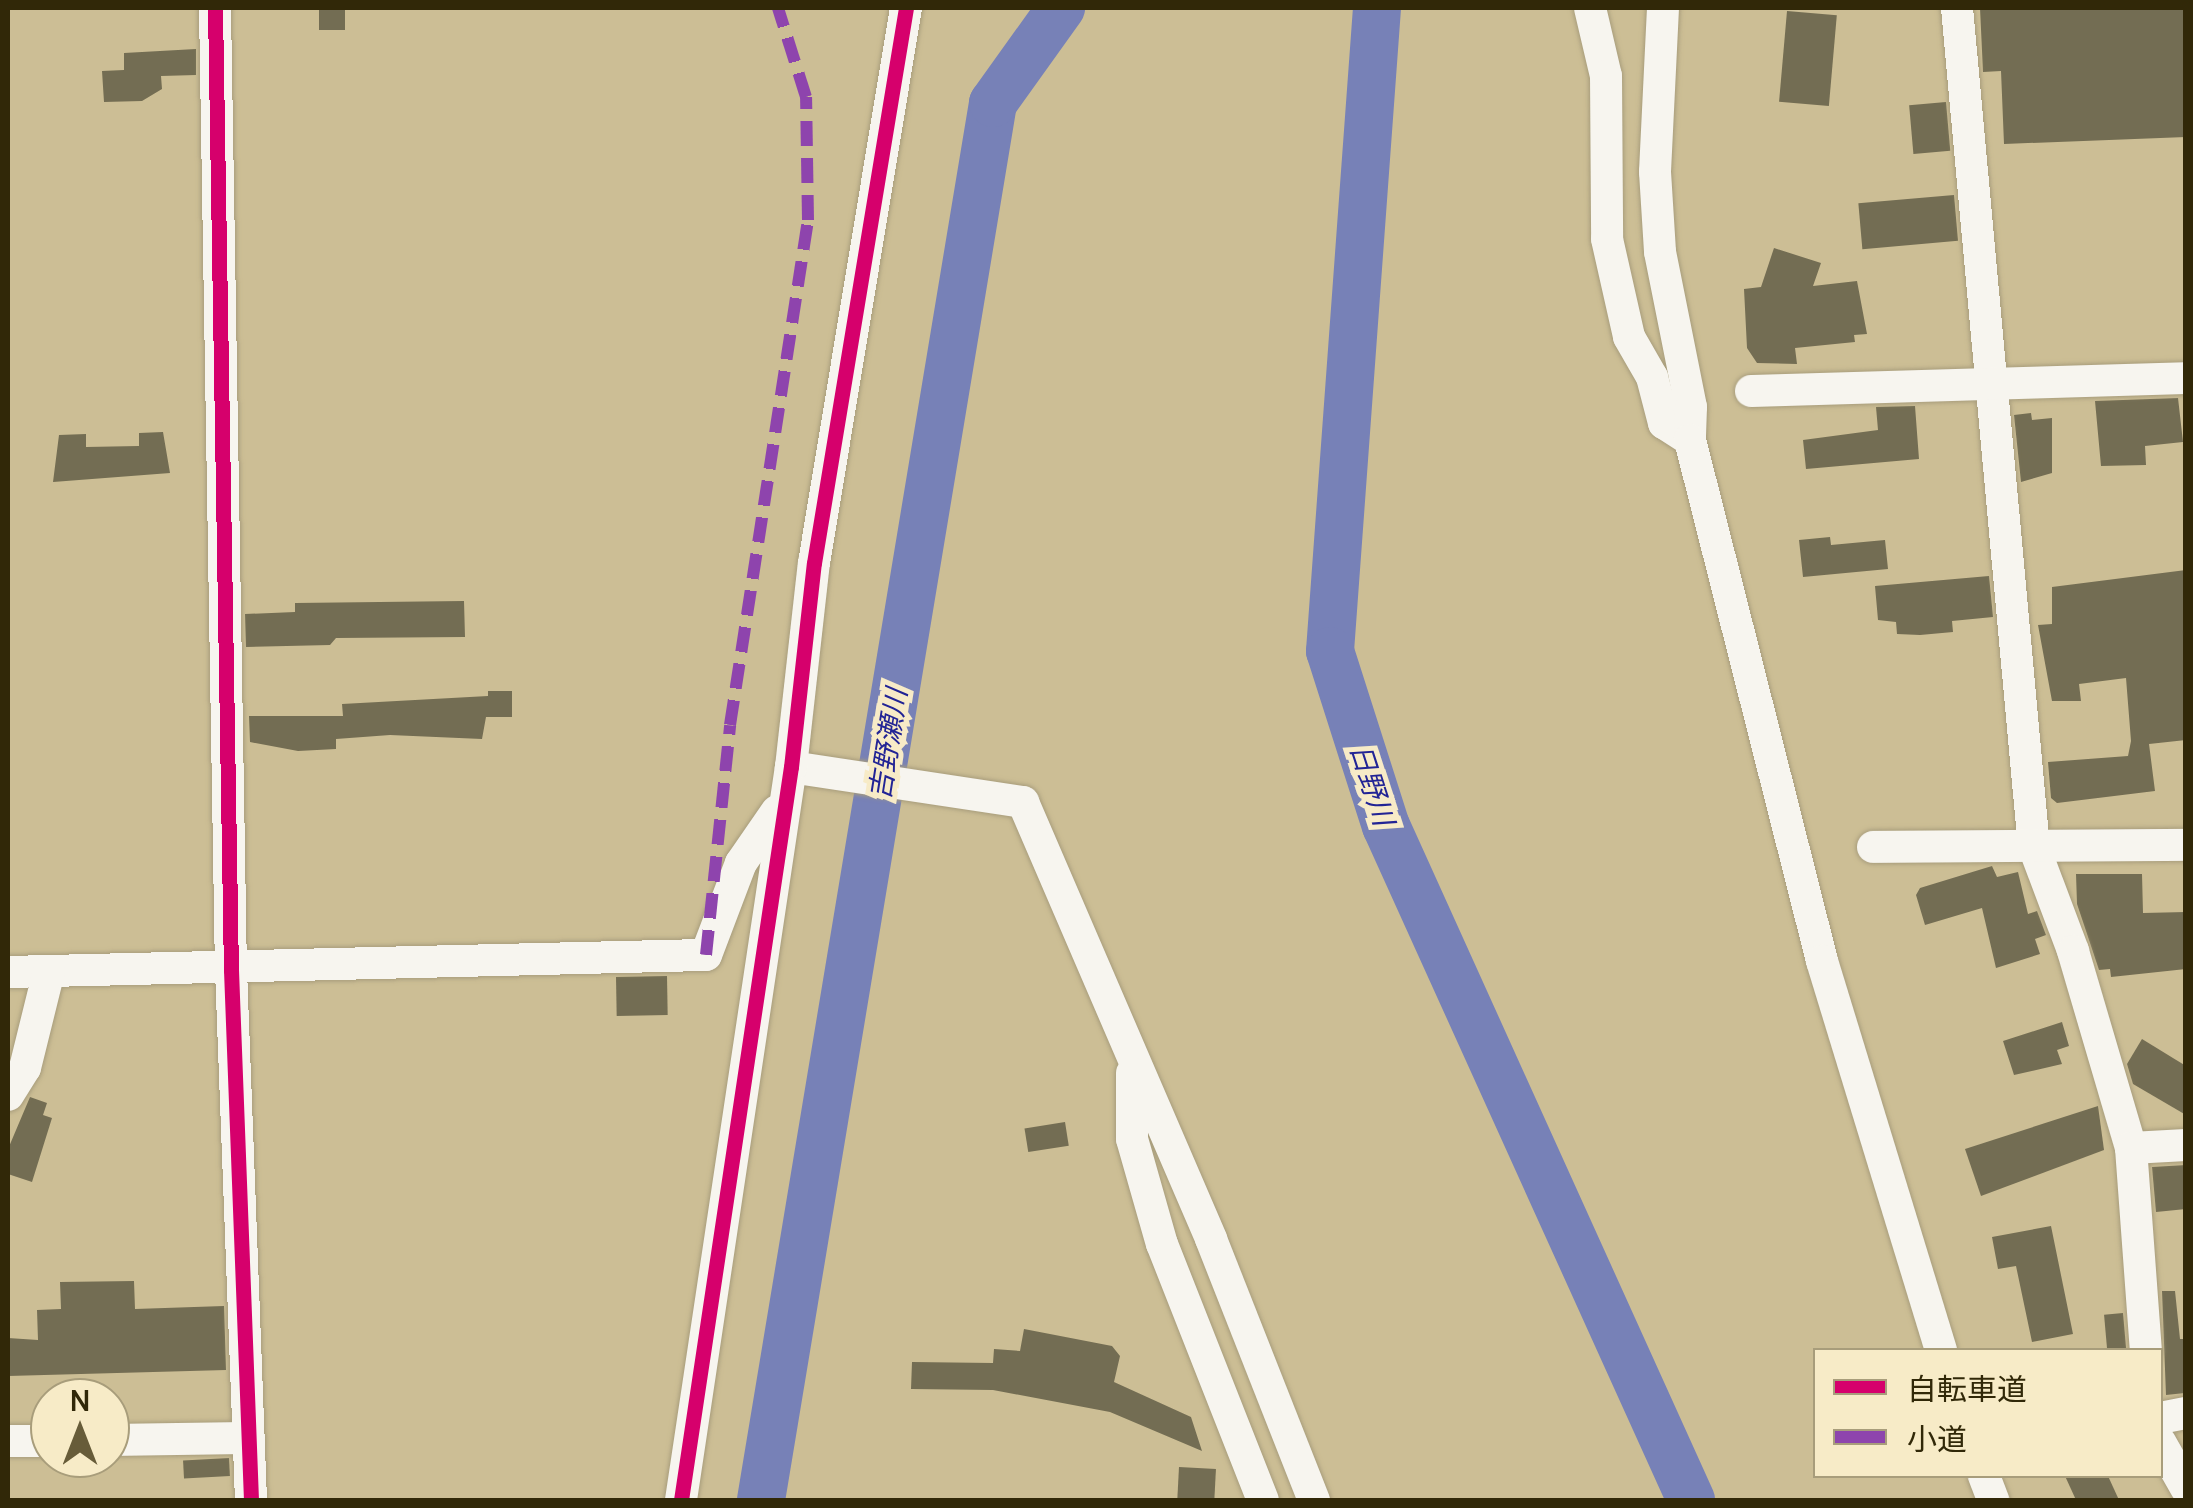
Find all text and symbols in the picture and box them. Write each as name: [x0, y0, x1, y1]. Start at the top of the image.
water label: 吉野瀬川: [862, 686, 912, 802]
water label: 日野川: [1344, 739, 1402, 829]
legend: [1813, 1348, 2163, 1478]
text: 自転車道: [1907, 1368, 2027, 1409]
north arrow: [30, 1378, 130, 1478]
text: N: [70, 1381, 90, 1419]
text: 小道: [1907, 1418, 1967, 1459]

